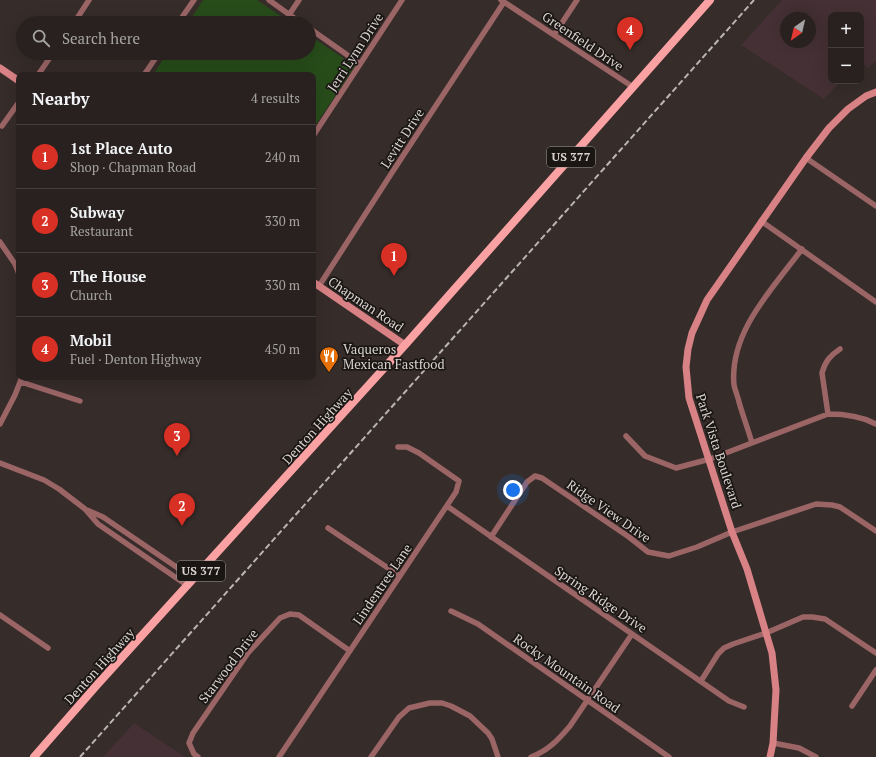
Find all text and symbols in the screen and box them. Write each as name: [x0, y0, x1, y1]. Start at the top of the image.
street label: Greenfield Drive: [539, 7, 627, 75]
street label: Jerri Lynn Drive: [323, 9, 387, 95]
north arrow: [780, 12, 816, 48]
map controls: [828, 12, 864, 84]
button: +: [828, 12, 864, 48]
search box: [16, 16, 316, 60]
pin: 4: [617, 17, 643, 50]
icon: search: [30, 27, 52, 49]
text: Search here: [62, 28, 140, 48]
button: −: [828, 48, 864, 84]
text: Nearby: [32, 87, 90, 110]
text: 4 results: [251, 89, 300, 107]
street label: Levitt Drive: [376, 105, 428, 171]
text: 1st Place Auto: [70, 138, 172, 158]
road number: US 377: [547, 147, 595, 167]
text: 1: [41, 148, 49, 166]
text: 240 m: [265, 148, 300, 166]
text: Shop · Chapman Road: [70, 158, 196, 176]
text: Subway: [70, 202, 124, 222]
text: 2: [41, 212, 49, 230]
text: 330 m: [265, 212, 300, 230]
text: Restaurant: [70, 222, 133, 240]
pin: 1: [381, 243, 407, 276]
text: The House: [70, 266, 146, 286]
street label: Chapman Road: [325, 272, 407, 336]
text: 3: [41, 276, 49, 294]
text: 330 m: [265, 276, 300, 294]
text: Church: [70, 286, 112, 304]
text: Mobil: [70, 330, 112, 350]
text: 4: [41, 340, 49, 358]
text: 450 m: [265, 340, 300, 358]
place label: Vaqueros Mexican Fastfood: [343, 340, 445, 373]
restaurant icon: Vaqueros Mexican Fastfood: [318, 345, 340, 373]
text: Fuel · Denton Highway: [70, 350, 201, 368]
street label: Denton Highway: [278, 384, 356, 468]
street label: Park Vista Boulevard: [692, 391, 746, 511]
pin: 3: [164, 423, 190, 456]
street label: Ridge View Drive: [563, 475, 655, 547]
your location: [503, 480, 523, 500]
pin: 2: [169, 493, 195, 526]
street label: Lindentree Lane: [348, 540, 416, 628]
road number: US 377: [177, 561, 225, 581]
street label: Spring Ridge Drive: [551, 561, 651, 637]
street label: Denton Highway: [60, 624, 138, 708]
street label: Starwood Drive: [194, 625, 262, 707]
street label: Rocky Mountain Road: [510, 629, 624, 717]

